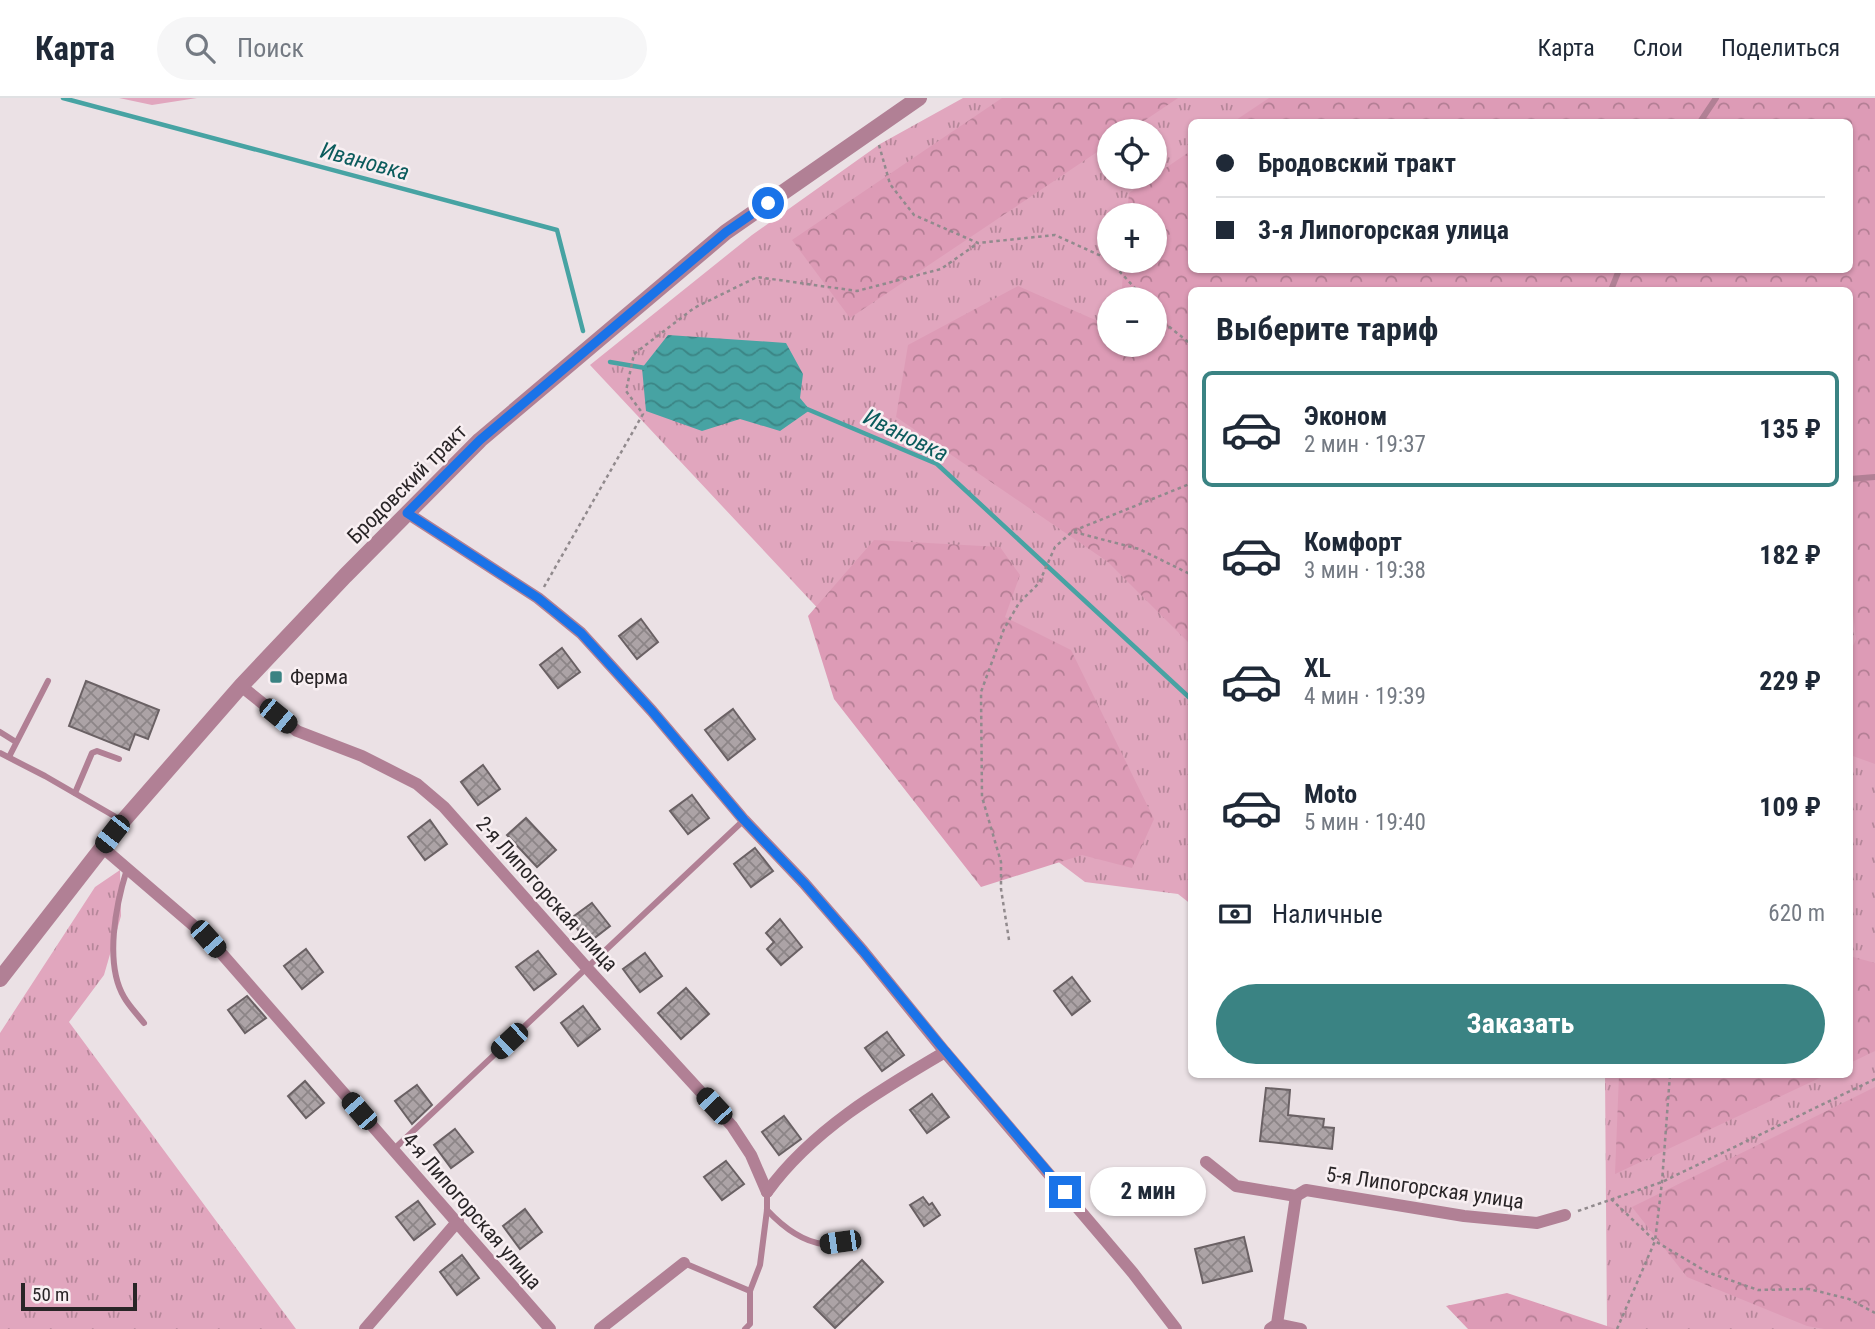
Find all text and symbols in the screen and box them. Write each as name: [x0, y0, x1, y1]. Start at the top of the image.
search box: [157, 17, 647, 80]
text: Карта: [35, 29, 115, 68]
icon: search: [181, 29, 219, 67]
text: Поиск: [237, 33, 304, 63]
text: Карта: [1537, 34, 1595, 62]
text: Слои: [1633, 34, 1683, 62]
text: Поделиться: [1721, 34, 1840, 62]
map controls: [1097, 119, 1167, 357]
button: locate: [1097, 119, 1167, 189]
water label: Ивановка: [317, 137, 412, 186]
text: Бродовский тракт: [1258, 148, 1456, 178]
route start: [752, 187, 784, 219]
button: +: [1097, 203, 1167, 273]
text: 3-я Липогорская улица: [1258, 215, 1509, 245]
button: −: [1097, 287, 1167, 357]
text: Выберите тариф: [1216, 310, 1438, 348]
icon: car: [1220, 398, 1283, 461]
text: Эконом: [1304, 401, 1387, 431]
water label: Ивановка: [859, 403, 953, 468]
text: 135 ₽: [1759, 414, 1821, 444]
street label: Бродовский тракт: [342, 419, 472, 549]
text: 2 мин · 19:37: [1304, 431, 1426, 458]
icon: car: [1220, 524, 1283, 587]
text: Комфорт: [1304, 527, 1402, 557]
text: 182 ₽: [1759, 540, 1821, 570]
text: 3 мин · 19:38: [1304, 557, 1426, 584]
icon: car: [1220, 650, 1283, 713]
text: XL: [1304, 653, 1331, 683]
place label: Ферма: [290, 665, 348, 689]
text: 229 ₽: [1759, 666, 1821, 696]
marker: Ферма: [268, 669, 284, 685]
text: 4 мин · 19:39: [1304, 683, 1426, 710]
car: [256, 695, 301, 737]
icon: car: [1220, 776, 1283, 839]
text: Moto: [1304, 779, 1357, 809]
text: 109 ₽: [1759, 792, 1821, 822]
text: 5 мин · 19:40: [1304, 809, 1426, 836]
car: [91, 811, 134, 857]
street label: 2-я Липогорская улица: [471, 812, 623, 976]
icon: cash: [1216, 895, 1254, 933]
text: Наличные: [1272, 899, 1383, 929]
text: 620 m: [1768, 900, 1825, 927]
car: [187, 916, 230, 962]
button: Заказать: [1216, 984, 1825, 1064]
car: [487, 1019, 532, 1063]
car: [692, 1083, 737, 1129]
car: [338, 1088, 381, 1134]
street label: 4-я Липогорская улица: [398, 1128, 546, 1294]
street label: 5-я Липогорская улица: [1325, 1162, 1525, 1214]
callout: 2 мин: [1090, 1168, 1205, 1216]
route end: [1049, 1176, 1081, 1208]
text: 2 мин: [1120, 1178, 1176, 1205]
car: [818, 1229, 863, 1255]
scale bar: [21, 1280, 136, 1312]
text: 50 m: [32, 1283, 69, 1306]

